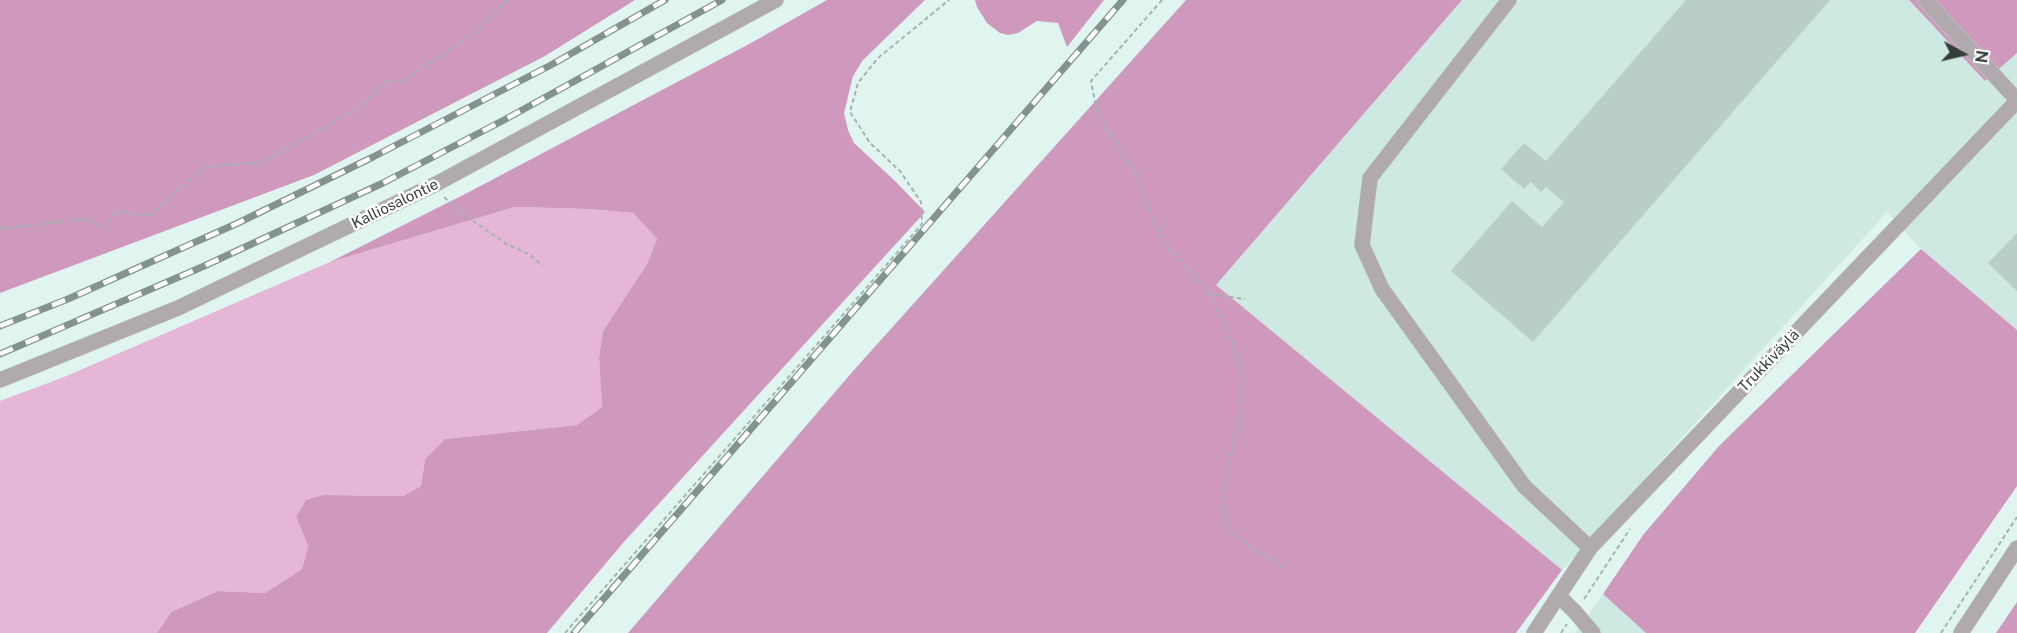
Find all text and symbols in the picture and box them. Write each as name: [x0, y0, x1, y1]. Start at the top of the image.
north arrow: [1933, 24, 1993, 84]
text: N: [1971, 49, 1992, 64]
street label: Kalliosalontie: [349, 175, 441, 233]
street label: Trukkiväylä: [1735, 326, 1803, 396]

